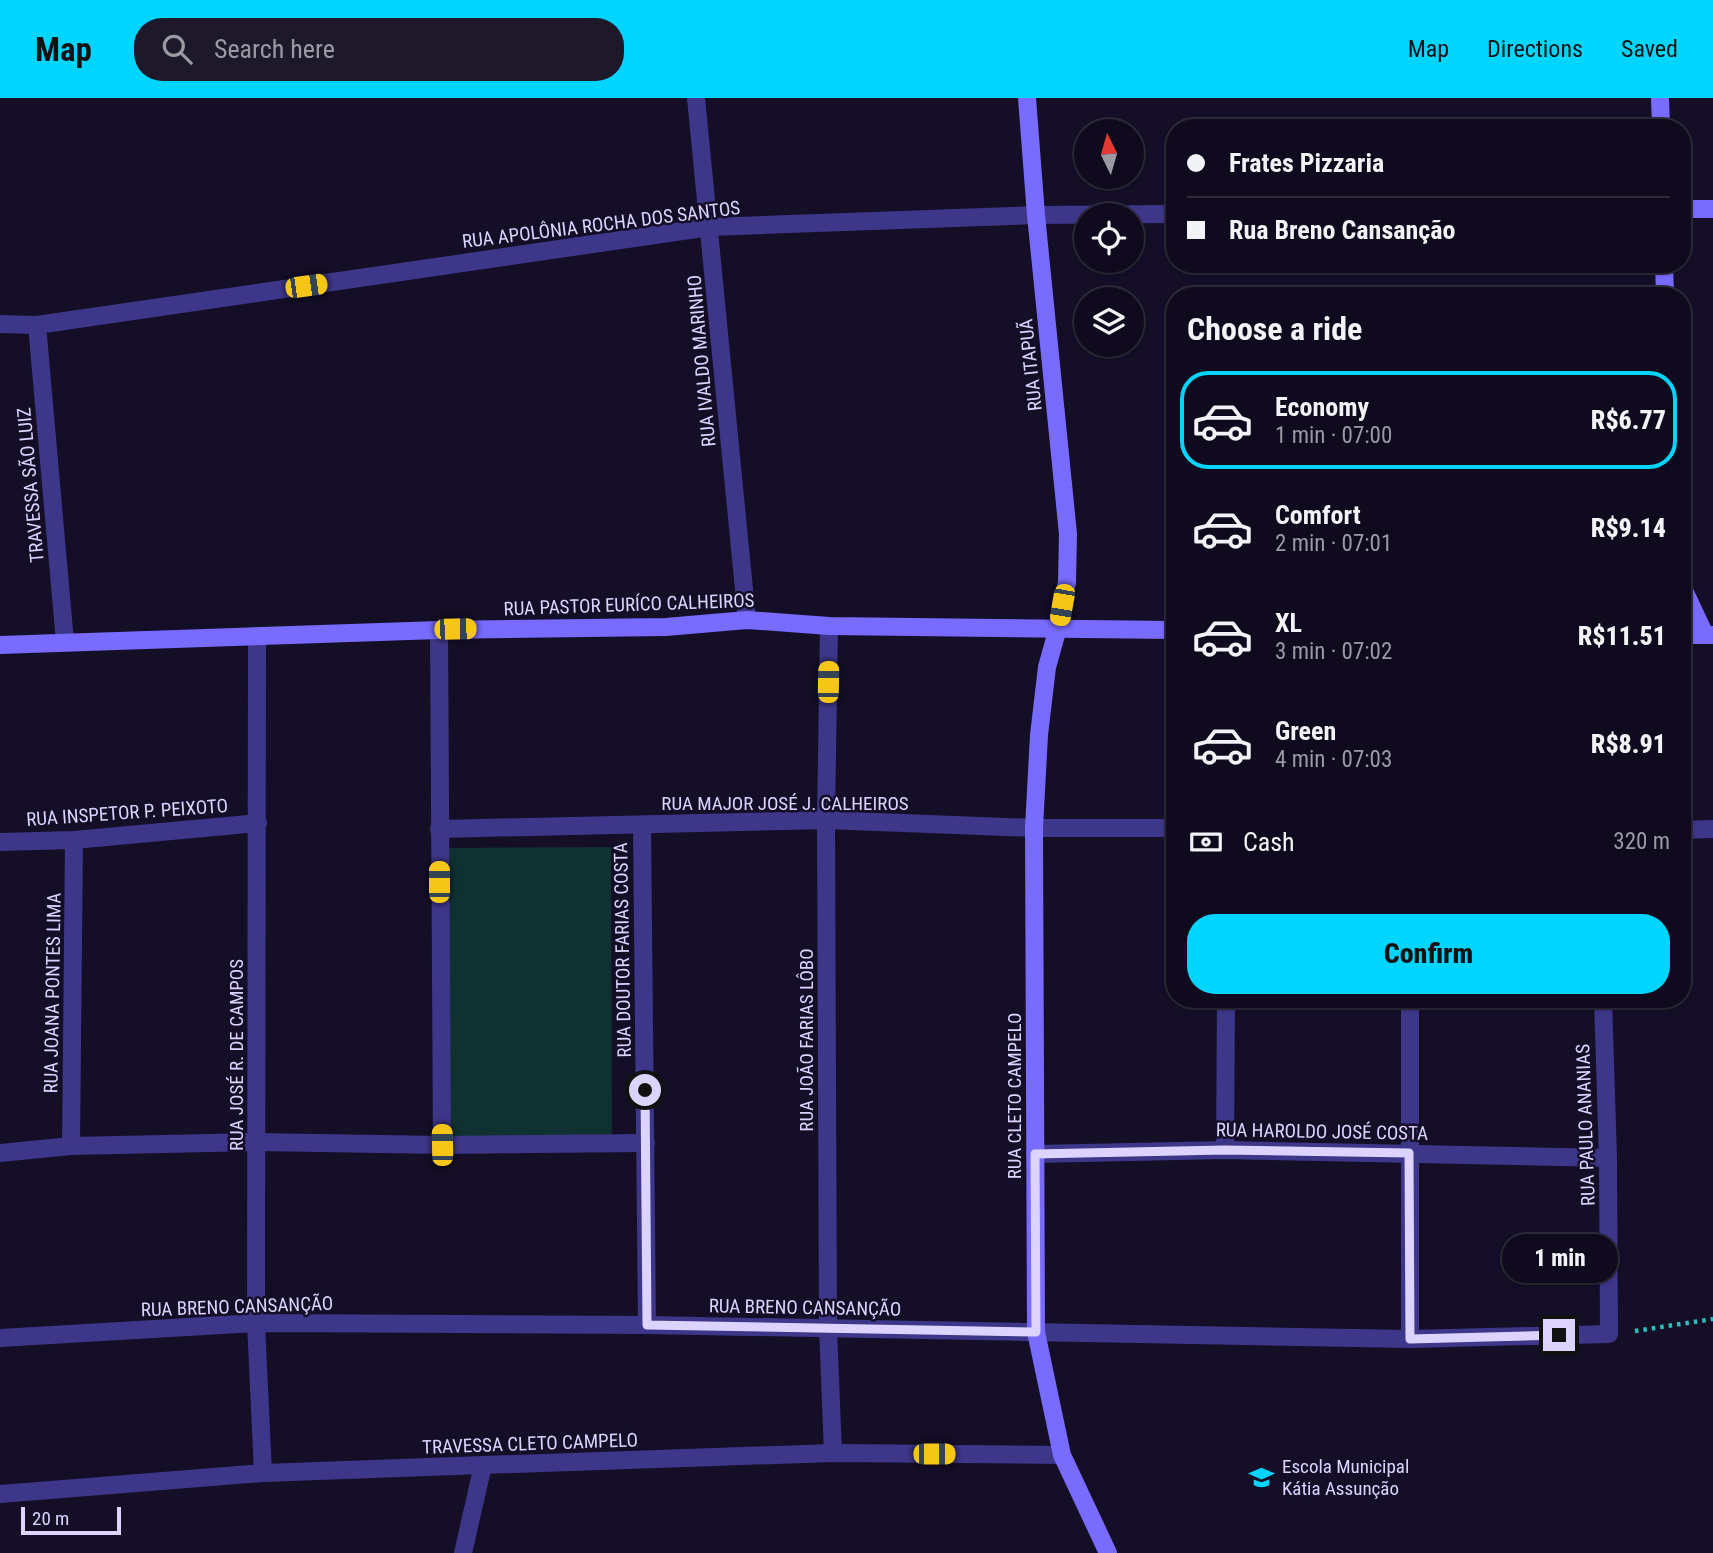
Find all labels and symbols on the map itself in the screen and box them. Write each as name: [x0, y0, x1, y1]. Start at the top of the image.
north arrow: [1074, 119, 1144, 189]
street label: RUA APOLÔNIA ROCHA DOS SANTOS: [461, 196, 741, 253]
car: [284, 273, 329, 299]
street label: RUA IVALDO MARINHO: [683, 274, 720, 448]
street label: RUA ITAPUÃ: [1014, 318, 1047, 412]
street label: TRAVESSA SÃO LUIZ: [12, 406, 49, 563]
car: [1049, 582, 1076, 628]
street label: RUA PASTOR EURÍCO CALHEIROS: [503, 589, 755, 620]
car: [434, 618, 477, 640]
car: [818, 661, 839, 703]
street label: RUA MAJOR JOSÉ J. CALHEIROS: [661, 792, 909, 815]
street label: RUA INSPETOR P. PEIXOTO: [25, 794, 229, 831]
street label: RUA DOUTOR FARIAS COSTA: [609, 842, 636, 1058]
car: [429, 861, 450, 903]
street label: RUA JOANA PONTES LIMA: [39, 892, 66, 1094]
street label: RUA JOÃO FARIAS LÔBO: [795, 948, 818, 1132]
street label: RUA JOSÉ R. DE CAMPOS: [225, 959, 248, 1151]
street label: RUA CLETO CAMPELO: [1003, 1013, 1026, 1179]
street label: RUA PAULO ANANIAS: [1571, 1043, 1600, 1206]
route start: [629, 1074, 661, 1106]
street label: RUA HAROLDO JOSÉ COSTA: [1216, 1118, 1428, 1145]
car: [432, 1124, 453, 1166]
callout: 1 min: [1501, 1234, 1617, 1282]
street label: RUA BRENO CANSANÇÃO: [140, 1292, 334, 1321]
street label: RUA BRENO CANSANÇÃO: [709, 1294, 901, 1321]
route end: [1543, 1319, 1575, 1351]
street label: TRAVESSA CLETO CAMPELO: [422, 1428, 638, 1459]
car: [914, 1444, 956, 1465]
place label: Escola Municipal Kátia Assunção: [1282, 1455, 1409, 1500]
school or university icon: Escola Municipal Kátia Assunção: [1248, 1463, 1276, 1491]
scale bar: [21, 1504, 121, 1536]

